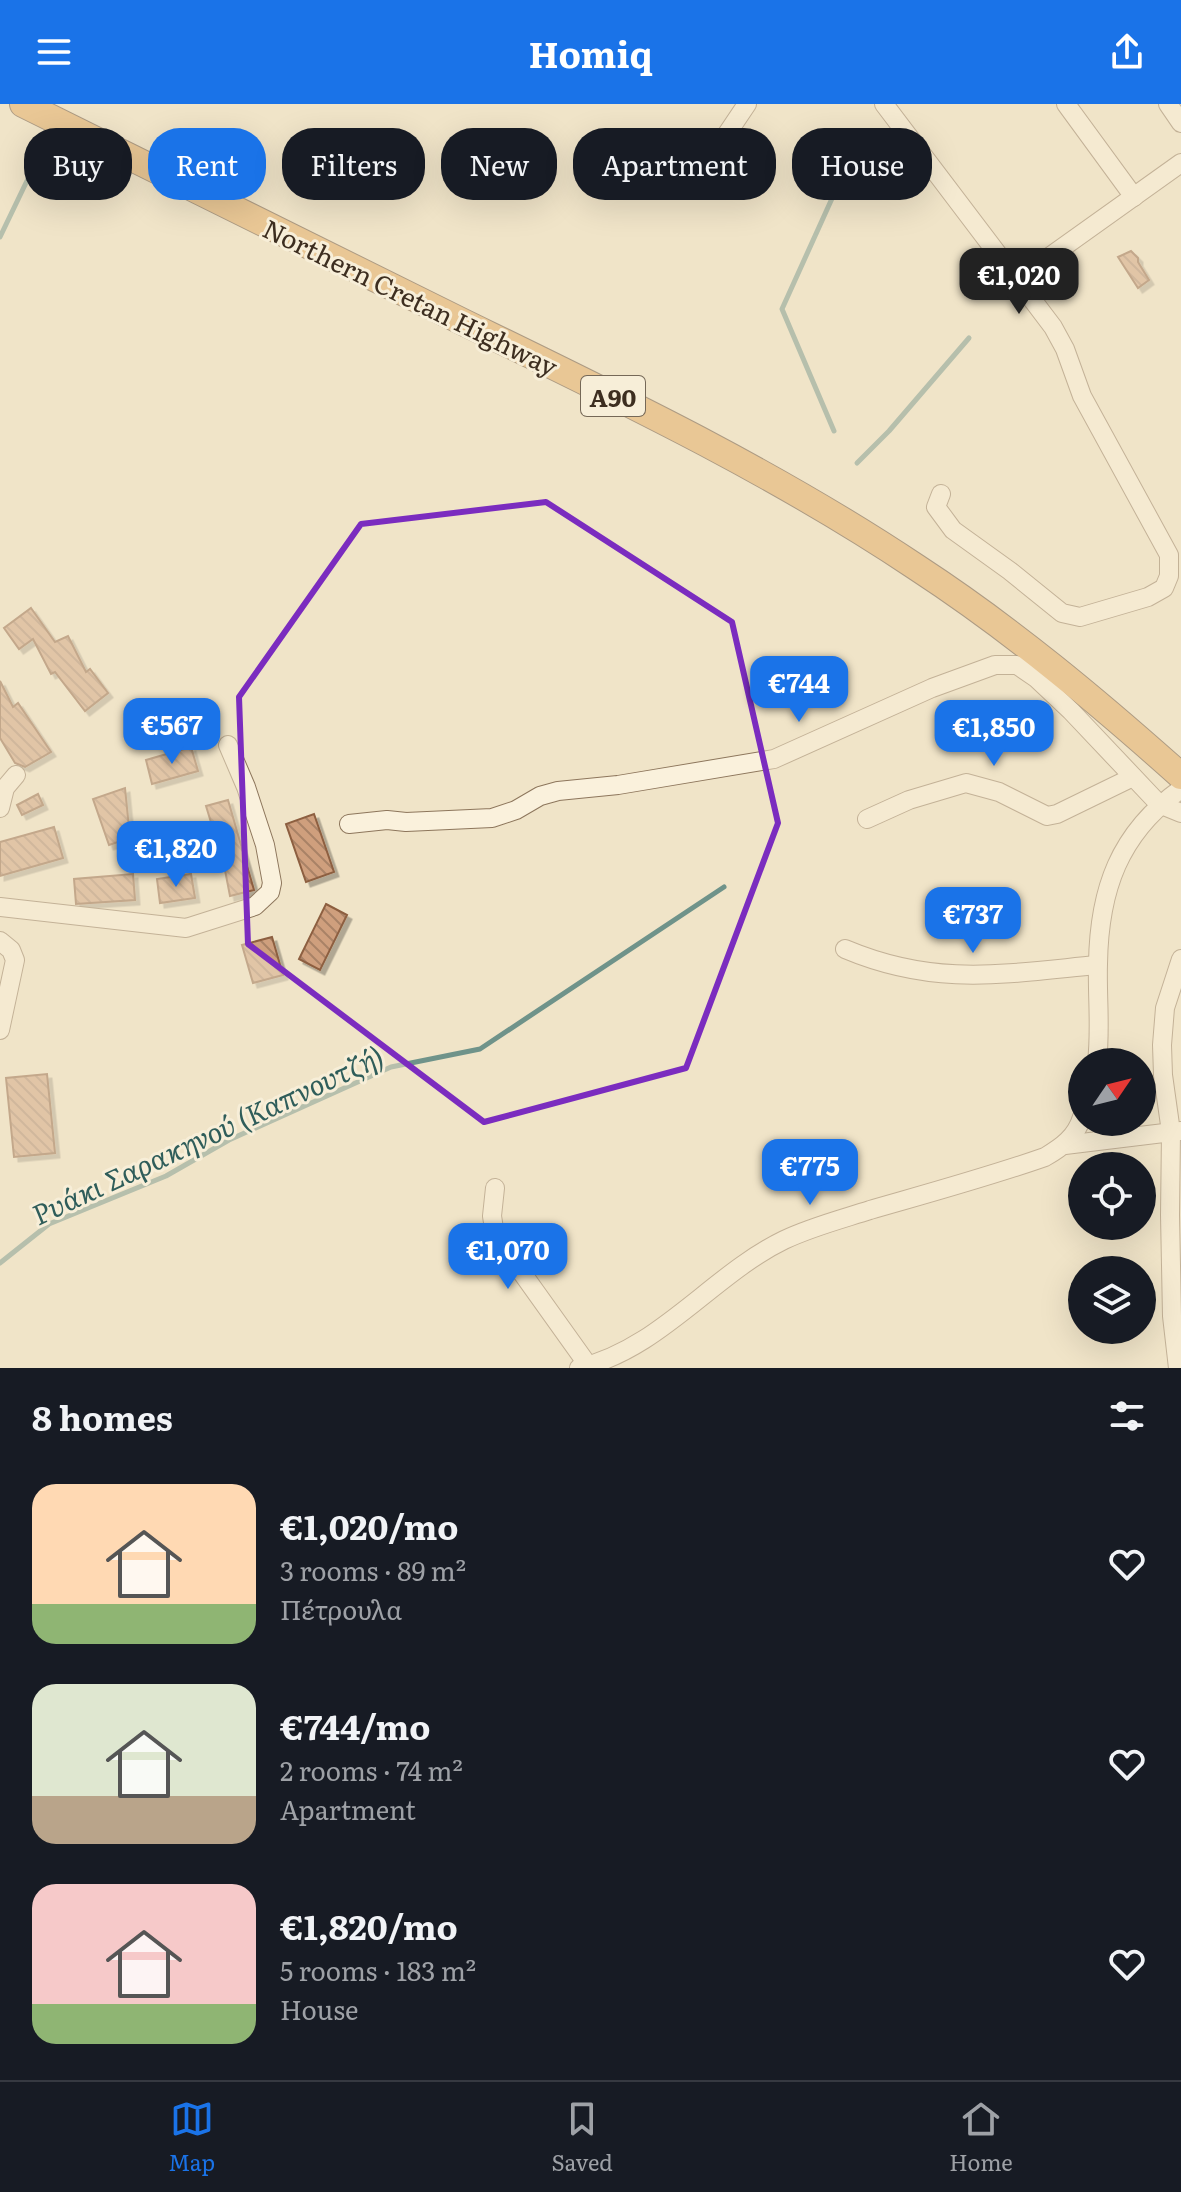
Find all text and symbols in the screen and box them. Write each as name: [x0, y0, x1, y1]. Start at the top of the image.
text: Homiq: [528, 26, 653, 79]
icon: menu: [32, 30, 76, 74]
icon: share: [1105, 30, 1149, 74]
chip: Buy: [24, 128, 132, 200]
chip: Rent: [148, 128, 266, 200]
chip: Filters: [282, 128, 425, 200]
chip: New: [441, 128, 557, 200]
chip: Apartment: [573, 128, 776, 200]
chip: House: [792, 128, 932, 200]
street label: Northern Cretan Highway: [257, 208, 565, 384]
pin: €1,020: [954, 248, 1084, 316]
text: €1,020: [978, 254, 1060, 293]
road number: Α90: [581, 376, 645, 416]
pin: €744: [752, 656, 846, 724]
text: €744: [768, 662, 830, 701]
pin: €567: [125, 698, 219, 766]
pin: €1,850: [929, 700, 1059, 768]
text: €567: [141, 704, 203, 743]
text: €1,850: [953, 706, 1035, 745]
pin: €1,820: [111, 821, 241, 889]
text: €1,820: [135, 827, 217, 866]
pin: €737: [926, 887, 1020, 955]
text: €737: [943, 893, 1003, 932]
water label: Ρυάκι Σαρακηνού (Καπνουτζή): [24, 1034, 390, 1234]
north arrow: [1068, 1048, 1156, 1136]
map controls: [1068, 1048, 1156, 1344]
pin: €775: [763, 1139, 857, 1207]
text: €775: [780, 1145, 840, 1184]
button: locate: [1068, 1152, 1156, 1240]
pin: €1,070: [443, 1223, 573, 1291]
text: €1,070: [466, 1229, 550, 1268]
button: layers: [1068, 1256, 1156, 1344]
text: 8 homes: [32, 1391, 173, 1441]
icon: filters: [1105, 1394, 1149, 1438]
text: €1,020/mo: [280, 1500, 458, 1550]
icon: home: [96, 1516, 192, 1612]
icon: heart: [1105, 1542, 1149, 1586]
text: 3 rooms · 89 m²: [280, 1550, 466, 1589]
text: Πέτρουλα: [280, 1589, 402, 1628]
text: €744/mo: [280, 1700, 430, 1750]
icon: home: [96, 1716, 192, 1812]
icon: heart: [1105, 1742, 1149, 1786]
text: 2 rooms · 74 m²: [280, 1750, 463, 1789]
text: Apartment: [280, 1789, 416, 1828]
text: €1,820/mo: [280, 1900, 458, 1950]
icon: home: [96, 1916, 192, 2012]
icon: heart: [1105, 1942, 1149, 1986]
text: 5 rooms · 183 m²: [280, 1950, 476, 1989]
text: House: [280, 1989, 358, 2028]
tab: Map: [168, 2097, 215, 2178]
tab: Saved: [552, 2097, 613, 2178]
tab: Home: [949, 2097, 1013, 2178]

